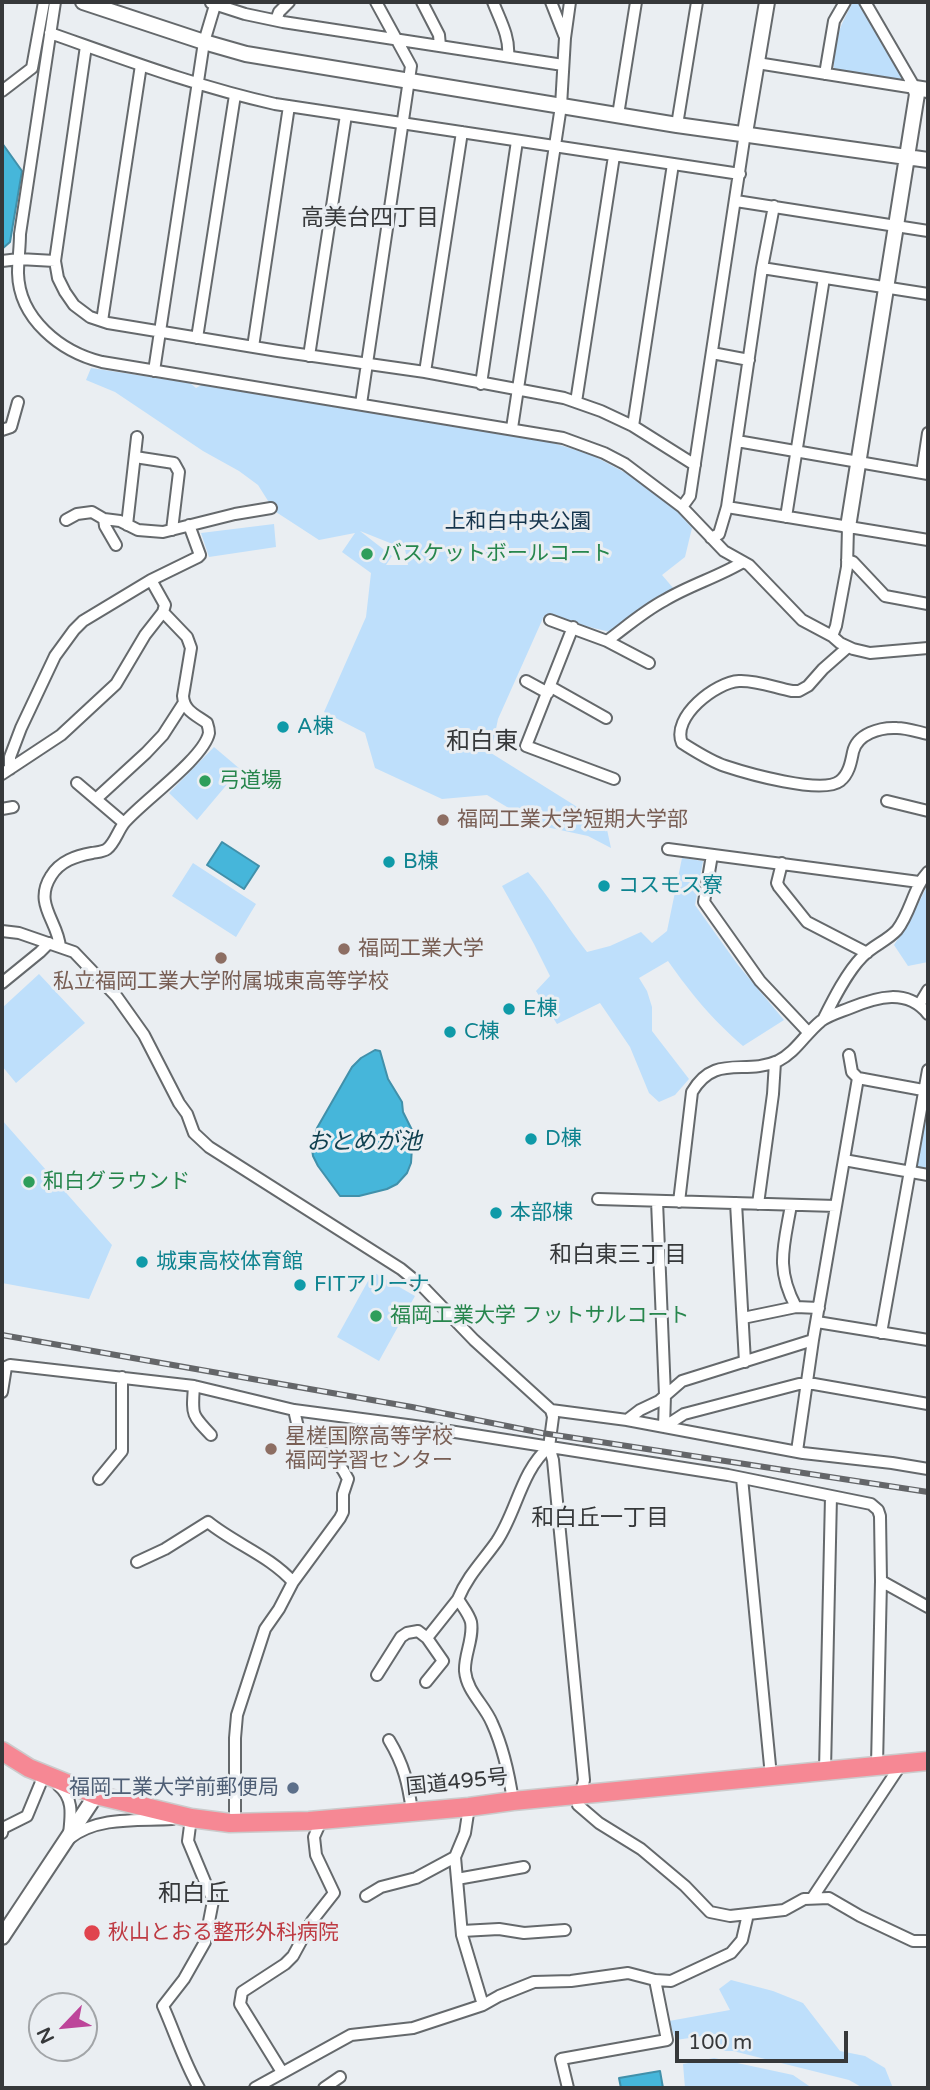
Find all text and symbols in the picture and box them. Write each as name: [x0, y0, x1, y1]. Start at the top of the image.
district label: 高美台四丁目: [301, 205, 439, 233]
park label: 上和白中央公園: [445, 509, 591, 535]
place label: バスケットボールコート: [381, 541, 612, 567]
marker: バスケットボールコート: [359, 546, 375, 562]
place label: A棟: [297, 714, 334, 740]
marker: A棟: [275, 719, 291, 735]
district label: 和白東: [446, 729, 518, 757]
place label: 弓道場: [219, 768, 282, 794]
marker: 弓道場: [197, 773, 213, 789]
place label: 福岡工業大学短期大学部: [457, 807, 688, 833]
marker: 福岡工業大学短期大学部: [435, 812, 451, 828]
place label: B棟: [403, 849, 439, 875]
marker: B棟: [381, 854, 397, 870]
place label: コスモス寮: [618, 873, 723, 899]
marker: コスモス寮: [596, 878, 612, 894]
place label: 福岡工業大学: [358, 936, 484, 962]
marker: 福岡工業大学: [336, 941, 352, 957]
marker: 私立福岡工業大学附属城東高等学校: [213, 950, 229, 966]
place label: 私立福岡工業大学附属城東高等学校: [53, 969, 389, 995]
place label: E棟: [523, 996, 557, 1022]
marker: E棟: [501, 1001, 517, 1017]
place label: C棟: [464, 1019, 500, 1045]
marker: C棟: [442, 1024, 458, 1040]
place label: D棟: [545, 1126, 582, 1152]
water label: おとめが池: [307, 1129, 421, 1157]
marker: D棟: [523, 1131, 539, 1147]
place label: 和白グラウンド: [43, 1169, 190, 1195]
marker: 和白グラウンド: [21, 1174, 37, 1190]
place label: 本部棟: [510, 1200, 573, 1226]
marker: 本部棟: [488, 1205, 504, 1221]
district label: 和白東三丁目: [549, 1242, 687, 1270]
place label: 城東高校体育館: [156, 1249, 303, 1275]
marker: 城東高校体育館: [134, 1254, 150, 1270]
place label: FITアリーナ: [314, 1272, 430, 1298]
marker: FITアリーナ: [292, 1277, 308, 1293]
place label: 福岡工業大学 フットサルコート: [390, 1303, 689, 1329]
marker: 福岡工業大学 フットサルコート: [368, 1308, 384, 1324]
place label: 星槎国際高等学校 福岡学習センター: [285, 1424, 453, 1474]
marker: 星槎国際高等学校 福岡学習センター: [263, 1441, 279, 1457]
district label: 和白丘一丁目: [531, 1505, 669, 1533]
street label: 国道495号: [405, 1765, 509, 1801]
place label: 福岡工業大学前郵便局: [69, 1775, 279, 1801]
marker: 福岡工業大学前郵便局: [285, 1780, 301, 1796]
district label: 和白丘: [158, 1881, 230, 1909]
place label: 秋山とおる整形外科病院: [108, 1920, 339, 1946]
marker: 秋山とおる整形外科病院: [82, 1923, 102, 1943]
north arrow: [28, 1992, 98, 2062]
scale bar: [678, 2016, 851, 2060]
text: N: [33, 2024, 59, 2047]
text: 100 m: [688, 2030, 752, 2055]

